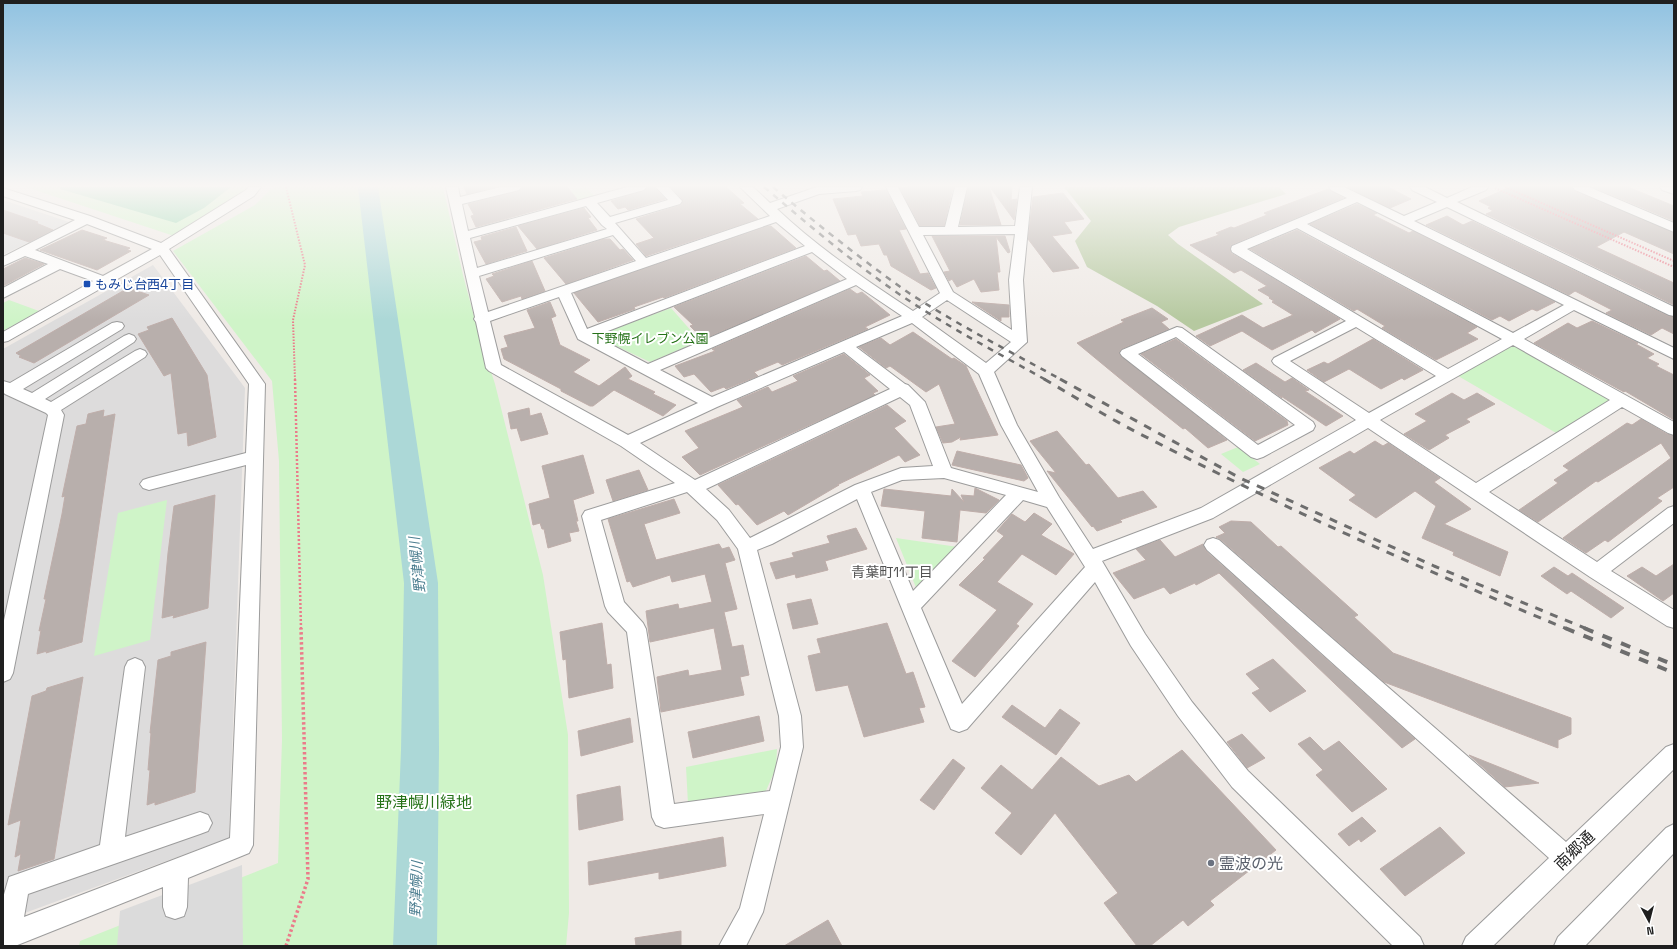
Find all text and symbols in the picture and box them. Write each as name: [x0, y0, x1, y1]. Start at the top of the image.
place label: もみじ台西4丁目: [95, 276, 194, 293]
marker: もみじ台西4丁目: [82, 279, 92, 289]
park label: 下野幌イレブン公園: [591, 330, 709, 347]
water label: 野津幌川: [405, 534, 429, 594]
district label: 青葉町11丁目: [851, 563, 933, 581]
park label: 野津幌川緑地: [376, 792, 472, 813]
street label: 南郷通: [1550, 826, 1599, 875]
place label: 霊波の光: [1219, 853, 1283, 874]
marker: 霊波の光: [1206, 858, 1216, 868]
water label: 野津幌川: [406, 859, 426, 917]
north arrow: [1629, 901, 1669, 941]
text: N: [1646, 924, 1655, 938]

